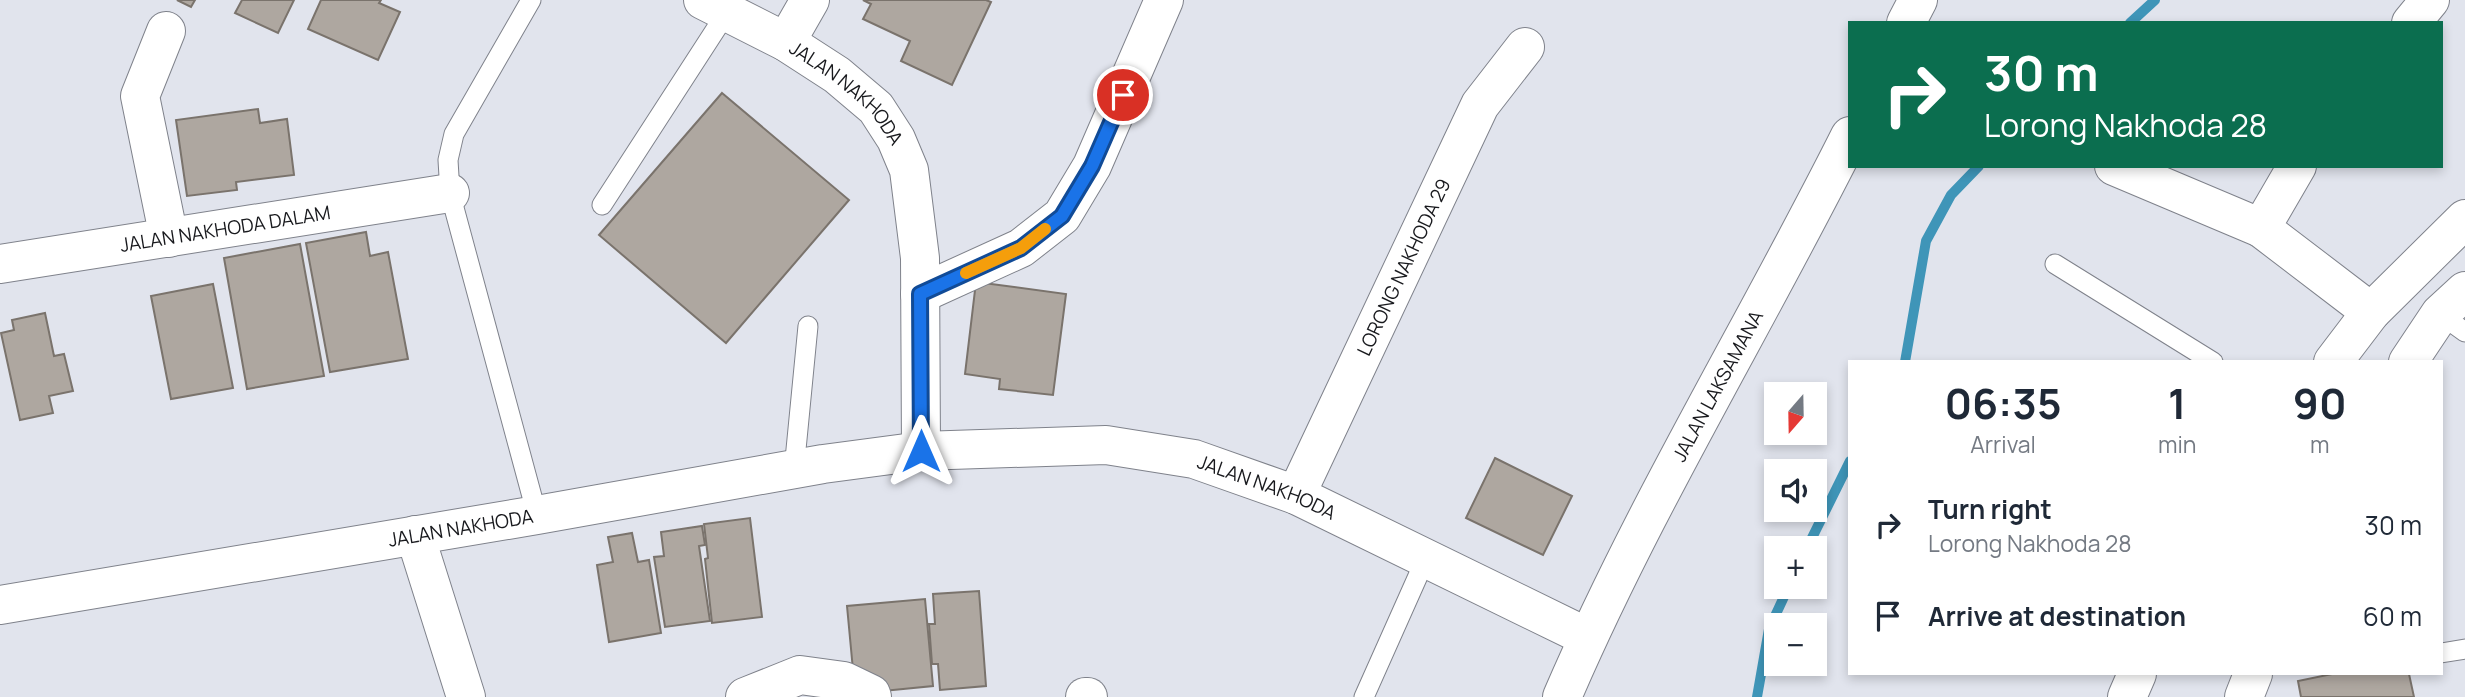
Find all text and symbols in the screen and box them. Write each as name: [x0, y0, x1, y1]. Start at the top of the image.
street label: JALAN NAKHODA: [785, 35, 909, 150]
text: 30 m: [1984, 39, 2099, 106]
icon: right: [1869, 49, 1960, 140]
pin: [1093, 65, 1153, 125]
icon: arrive: [1104, 76, 1142, 114]
text: Lorong Nakhoda 28: [1984, 103, 2267, 147]
street label: LORONG NAKHODA 29: [1351, 174, 1456, 360]
street label: JALAN NAKHODA DALAM: [118, 199, 332, 258]
street label: JALAN LAKSAMANA: [1666, 306, 1769, 466]
text: 06:35: [1944, 374, 2062, 432]
text: 1: [2168, 374, 2186, 432]
text: 90: [2293, 374, 2347, 432]
north arrow: [1764, 382, 1827, 444]
map controls: [1764, 382, 1827, 676]
position arrow: [884, 414, 958, 488]
text: Arrival: [1970, 428, 2036, 460]
text: min: [2158, 428, 2196, 460]
text: m: [2310, 428, 2329, 460]
street label: JALAN NAKHODA: [1194, 448, 1340, 526]
button: sound: [1764, 459, 1827, 522]
text: Turn right: [1928, 491, 2052, 527]
street label: JALAN NAKHODA: [386, 503, 535, 553]
icon: right: [1869, 506, 1907, 544]
text: 30 m: [2365, 507, 2422, 543]
text: Lorong Nakhoda 28: [1928, 527, 2132, 559]
button: +: [1764, 536, 1827, 599]
icon: arrive: [1869, 597, 1907, 635]
text: Arrive at destination: [1928, 598, 2186, 634]
text: 60 m: [2363, 598, 2422, 634]
button: −: [1764, 613, 1827, 676]

